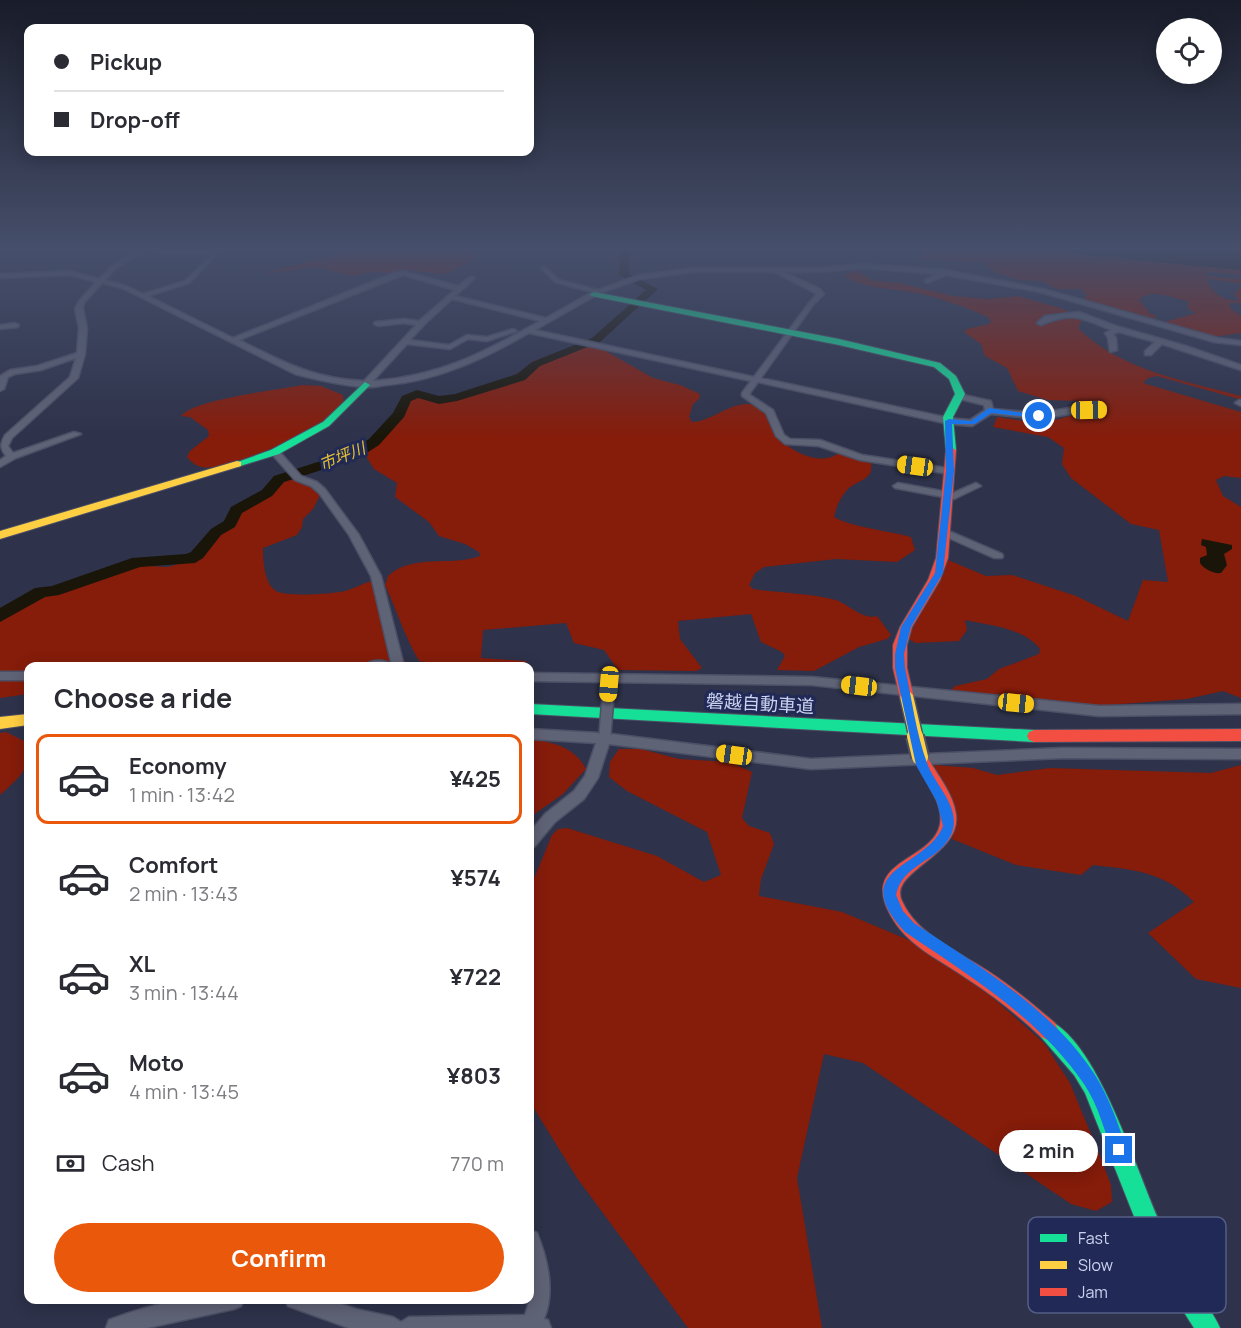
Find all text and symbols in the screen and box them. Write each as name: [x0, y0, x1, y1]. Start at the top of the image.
map controls: [1156, 18, 1222, 84]
button: locate: [1156, 18, 1222, 84]
text: Pickup: [90, 47, 162, 77]
text: Drop-off: [90, 105, 180, 135]
car: [1071, 401, 1107, 419]
route start: [1025, 402, 1052, 429]
water label: 市坪川: [316, 436, 370, 475]
car: [896, 455, 934, 477]
car: [598, 665, 620, 703]
car: [840, 675, 878, 697]
text: Choose a ride: [54, 679, 232, 716]
street label: 磐越自動車道: [705, 688, 815, 718]
car: [997, 692, 1035, 714]
car: [715, 744, 753, 766]
text: Economy: [129, 751, 227, 781]
icon: car: [57, 752, 111, 806]
text: ¥425: [450, 764, 501, 794]
text: 1 min · 13:42: [129, 781, 235, 808]
text: Comfort: [129, 850, 218, 880]
icon: car: [57, 851, 111, 905]
text: ¥574: [450, 863, 501, 893]
text: 2 min · 13:43: [129, 880, 238, 907]
text: XL: [129, 949, 155, 979]
icon: car: [57, 950, 111, 1004]
text: ¥722: [450, 962, 501, 992]
text: 3 min · 13:44: [129, 979, 239, 1006]
text: Moto: [129, 1048, 184, 1078]
icon: car: [57, 1049, 111, 1103]
text: ¥803: [447, 1061, 501, 1091]
text: 4 min · 13:45: [129, 1078, 239, 1105]
callout: 2 min: [999, 1129, 1098, 1171]
route end: [1105, 1136, 1132, 1163]
text: 2 min: [1022, 1137, 1075, 1164]
icon: cash: [54, 1147, 87, 1180]
text: Cash: [102, 1148, 155, 1178]
text: 770 m: [450, 1150, 504, 1177]
legend: [1028, 1217, 1226, 1313]
button: Confirm: [54, 1223, 504, 1292]
text: Fast: [1078, 1227, 1109, 1249]
text: Slow: [1078, 1254, 1113, 1276]
text: Jam: [1078, 1281, 1108, 1303]

